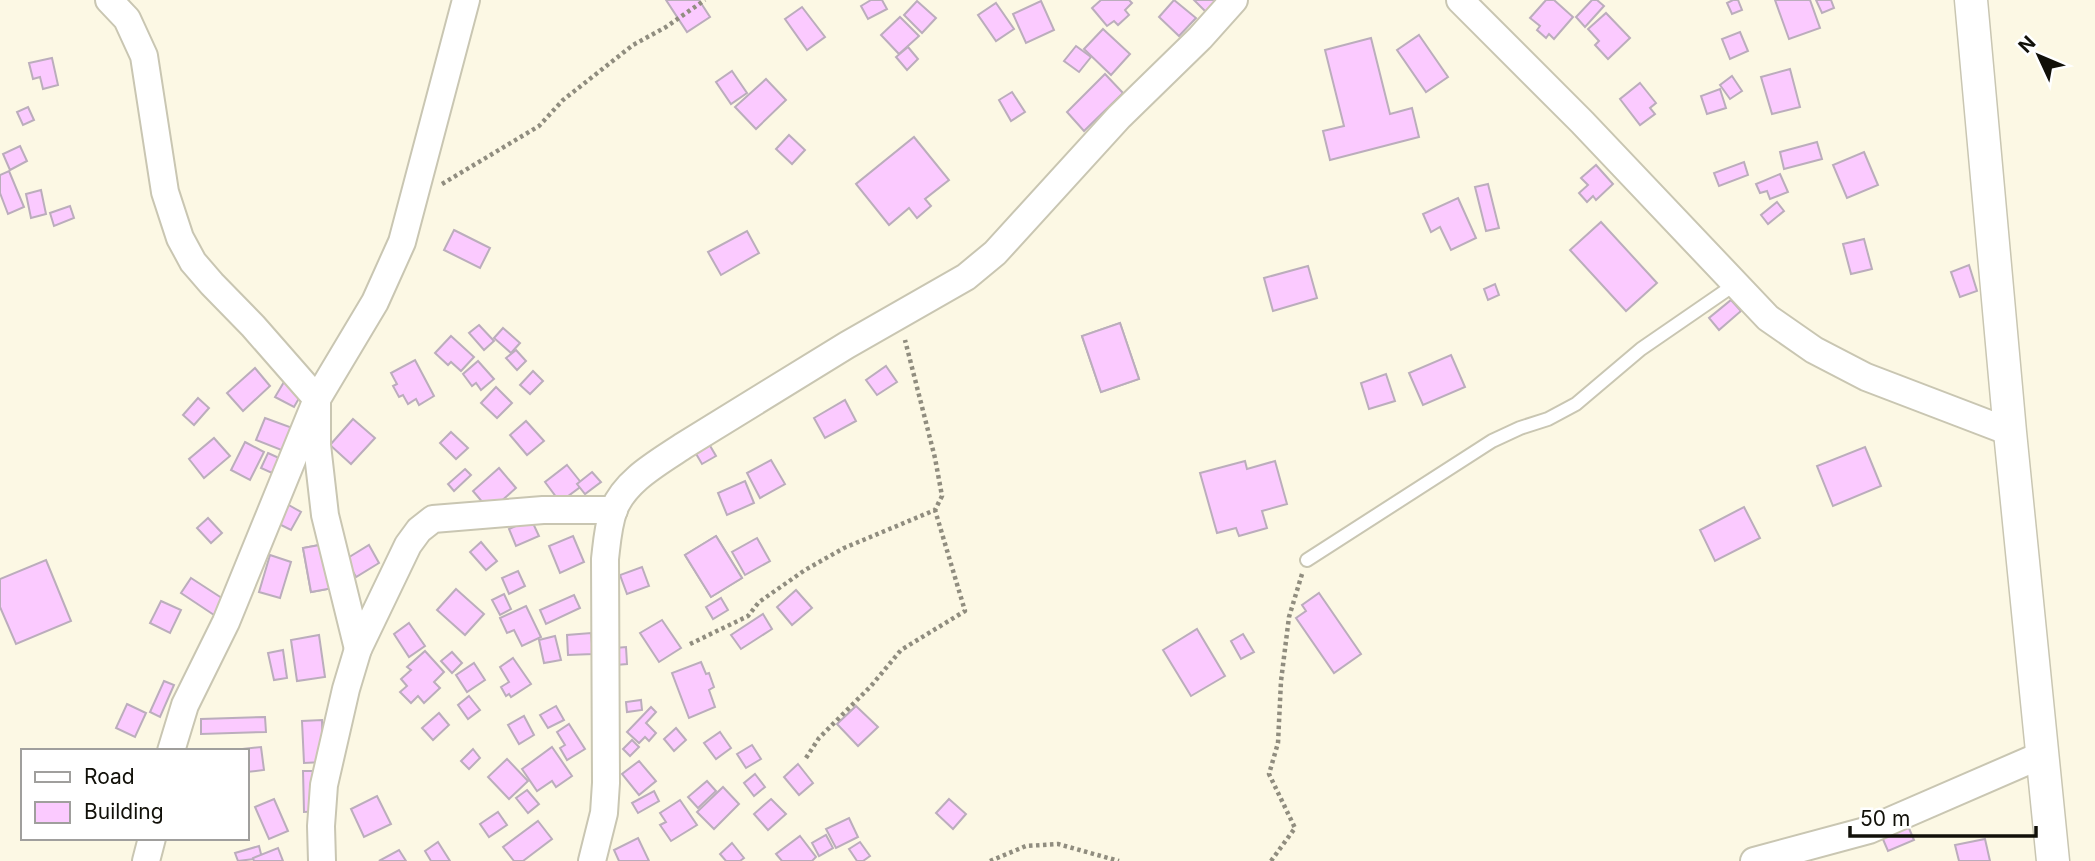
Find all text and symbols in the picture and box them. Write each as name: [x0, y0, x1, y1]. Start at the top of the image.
north arrow: [2004, 21, 2074, 91]
text: N: [2014, 31, 2040, 58]
legend: [21, 749, 248, 840]
text: Road: [84, 764, 135, 789]
scale bar: [1850, 794, 2036, 838]
text: Building: [84, 799, 164, 824]
text: 50 m: [1860, 806, 1910, 831]

